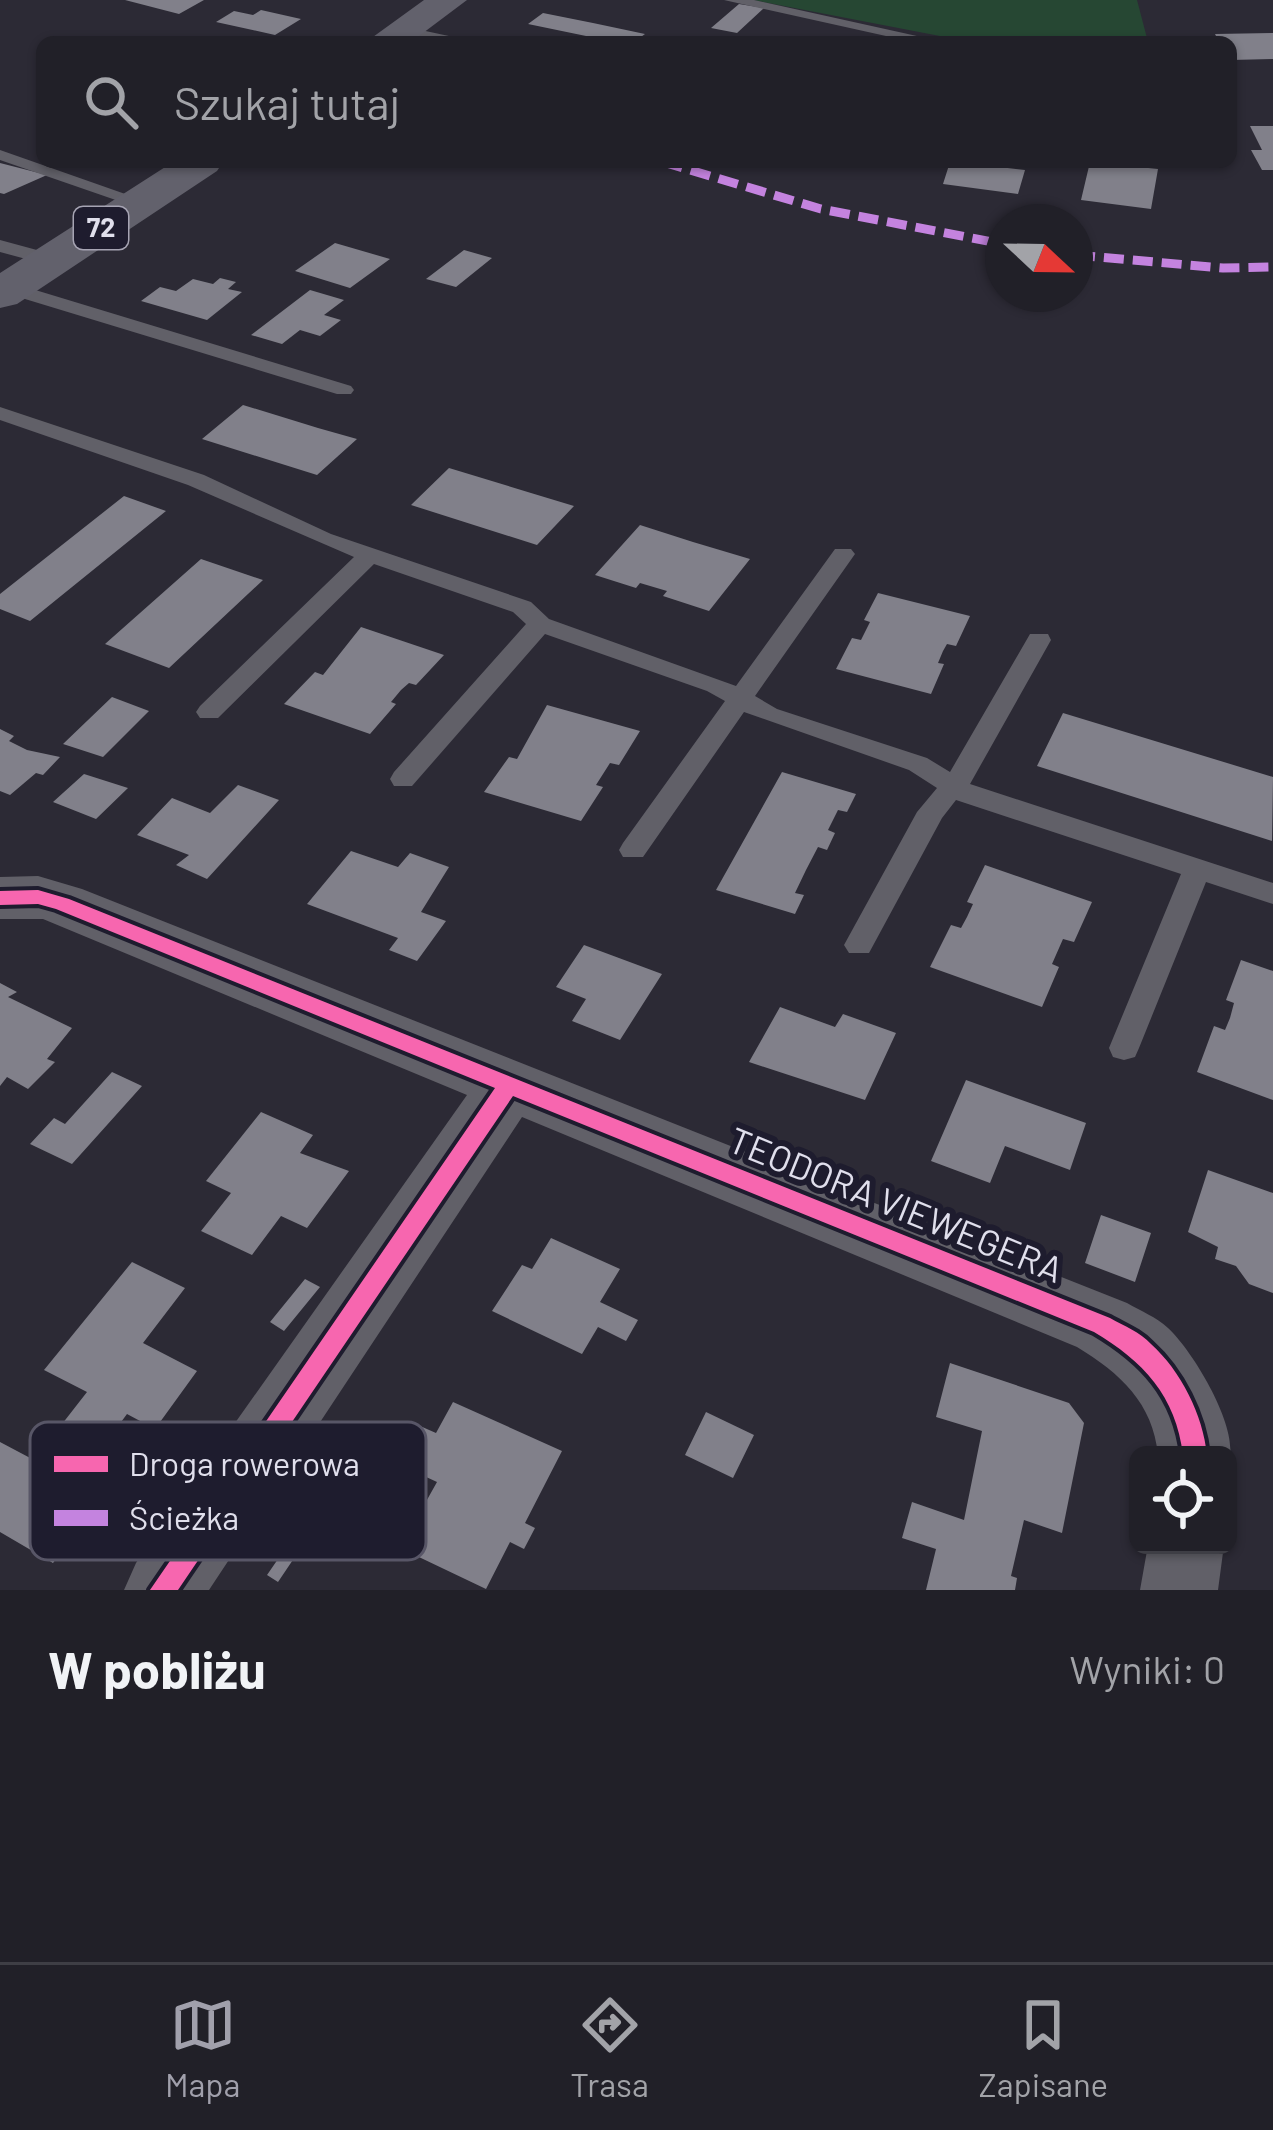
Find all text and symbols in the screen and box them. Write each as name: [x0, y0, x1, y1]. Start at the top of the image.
search box: [36, 36, 1237, 168]
icon: search: [78, 69, 144, 135]
text: Szukaj tutaj: [174, 75, 401, 129]
north arrow: [985, 204, 1093, 312]
road number: 72: [74, 207, 128, 249]
street label: TEODORA VIEWEGERA: [723, 1117, 1070, 1290]
legend: [30, 1422, 426, 1560]
text: Droga rowerowa: [129, 1443, 360, 1483]
map controls: [1129, 1446, 1237, 1554]
button: locate: [1129, 1446, 1237, 1554]
text: Ścieżka: [129, 1497, 239, 1537]
text: W pobliżu: [48, 1638, 266, 1699]
text: Wyniki: 0: [1070, 1645, 1225, 1692]
tab: Mapa: [165, 1992, 240, 2104]
tab: Trasa: [570, 1992, 649, 2104]
tab: Zapisane: [979, 1992, 1108, 2104]

